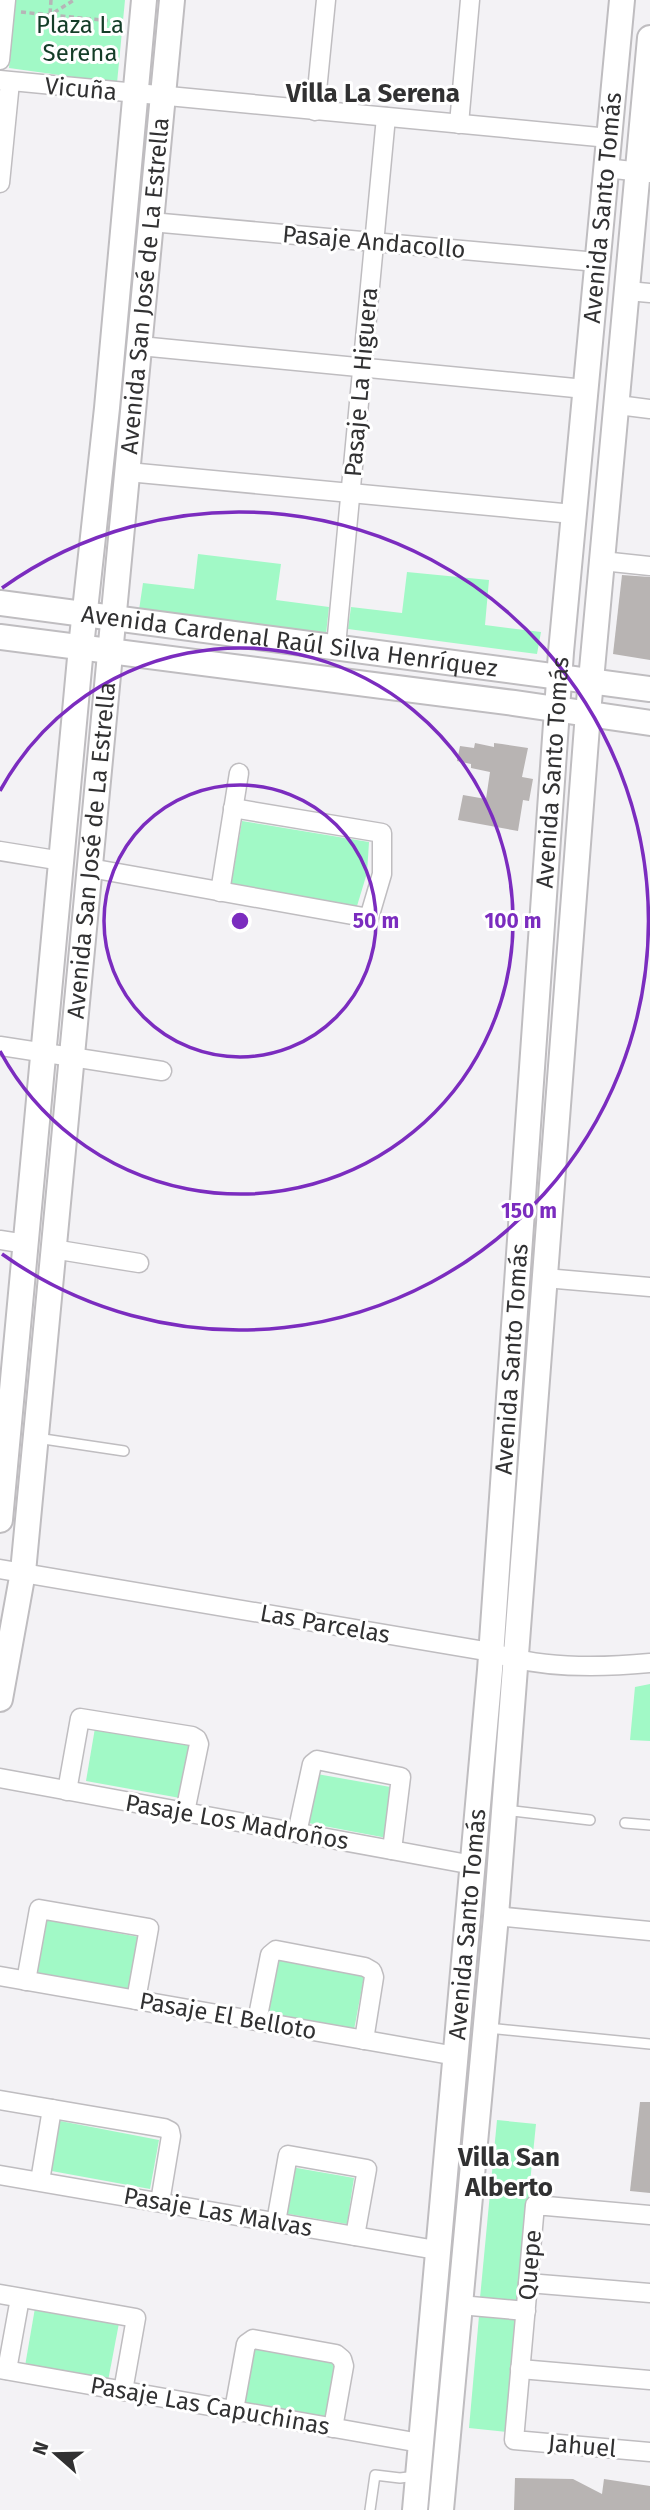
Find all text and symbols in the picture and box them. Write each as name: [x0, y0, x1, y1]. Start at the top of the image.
park label: Plaza La Serena: [36, 11, 124, 67]
street label: Vicuña: [44, 72, 118, 106]
district label: Villa La Serena: [285, 78, 460, 109]
street label: Avenida Santo Tomás: [578, 91, 627, 325]
street label: Avenida San José de La Estrella: [115, 116, 175, 455]
street label: Pasaje Andacollo: [281, 220, 467, 264]
street label: Pasaje La Higuera: [339, 286, 383, 478]
street label: Avenida Cardenal Raúl Silva Henríquez: [80, 600, 499, 683]
street label: Avenida Santo Tomás: [531, 656, 575, 889]
street label: Avenida San José de La Estrella: [62, 681, 121, 1020]
text: 50 m: [353, 908, 399, 934]
text: 100 m: [484, 908, 542, 934]
centre of rings: [228, 909, 252, 933]
text: 150 m: [501, 1198, 557, 1224]
street label: Avenida Santo Tomás: [490, 1242, 534, 1476]
street label: Las Parcelas: [258, 1599, 392, 1649]
street label: Pasaje Los Madroños: [123, 1789, 351, 1855]
street label: Avenida Santo Tomás: [443, 1808, 492, 2041]
street label: Pasaje El Belloto: [137, 1987, 319, 2045]
district label: Villa San Alberto: [457, 2142, 560, 2203]
street label: Pasaje Las Malvas: [121, 2182, 315, 2242]
street label: Quepe: [513, 2228, 547, 2302]
street label: Pasaje Las Capuchinas: [88, 2371, 332, 2441]
north arrow: [21, 2419, 91, 2489]
street label: Jahuel: [547, 2429, 617, 2463]
text: N: [28, 2438, 53, 2458]

